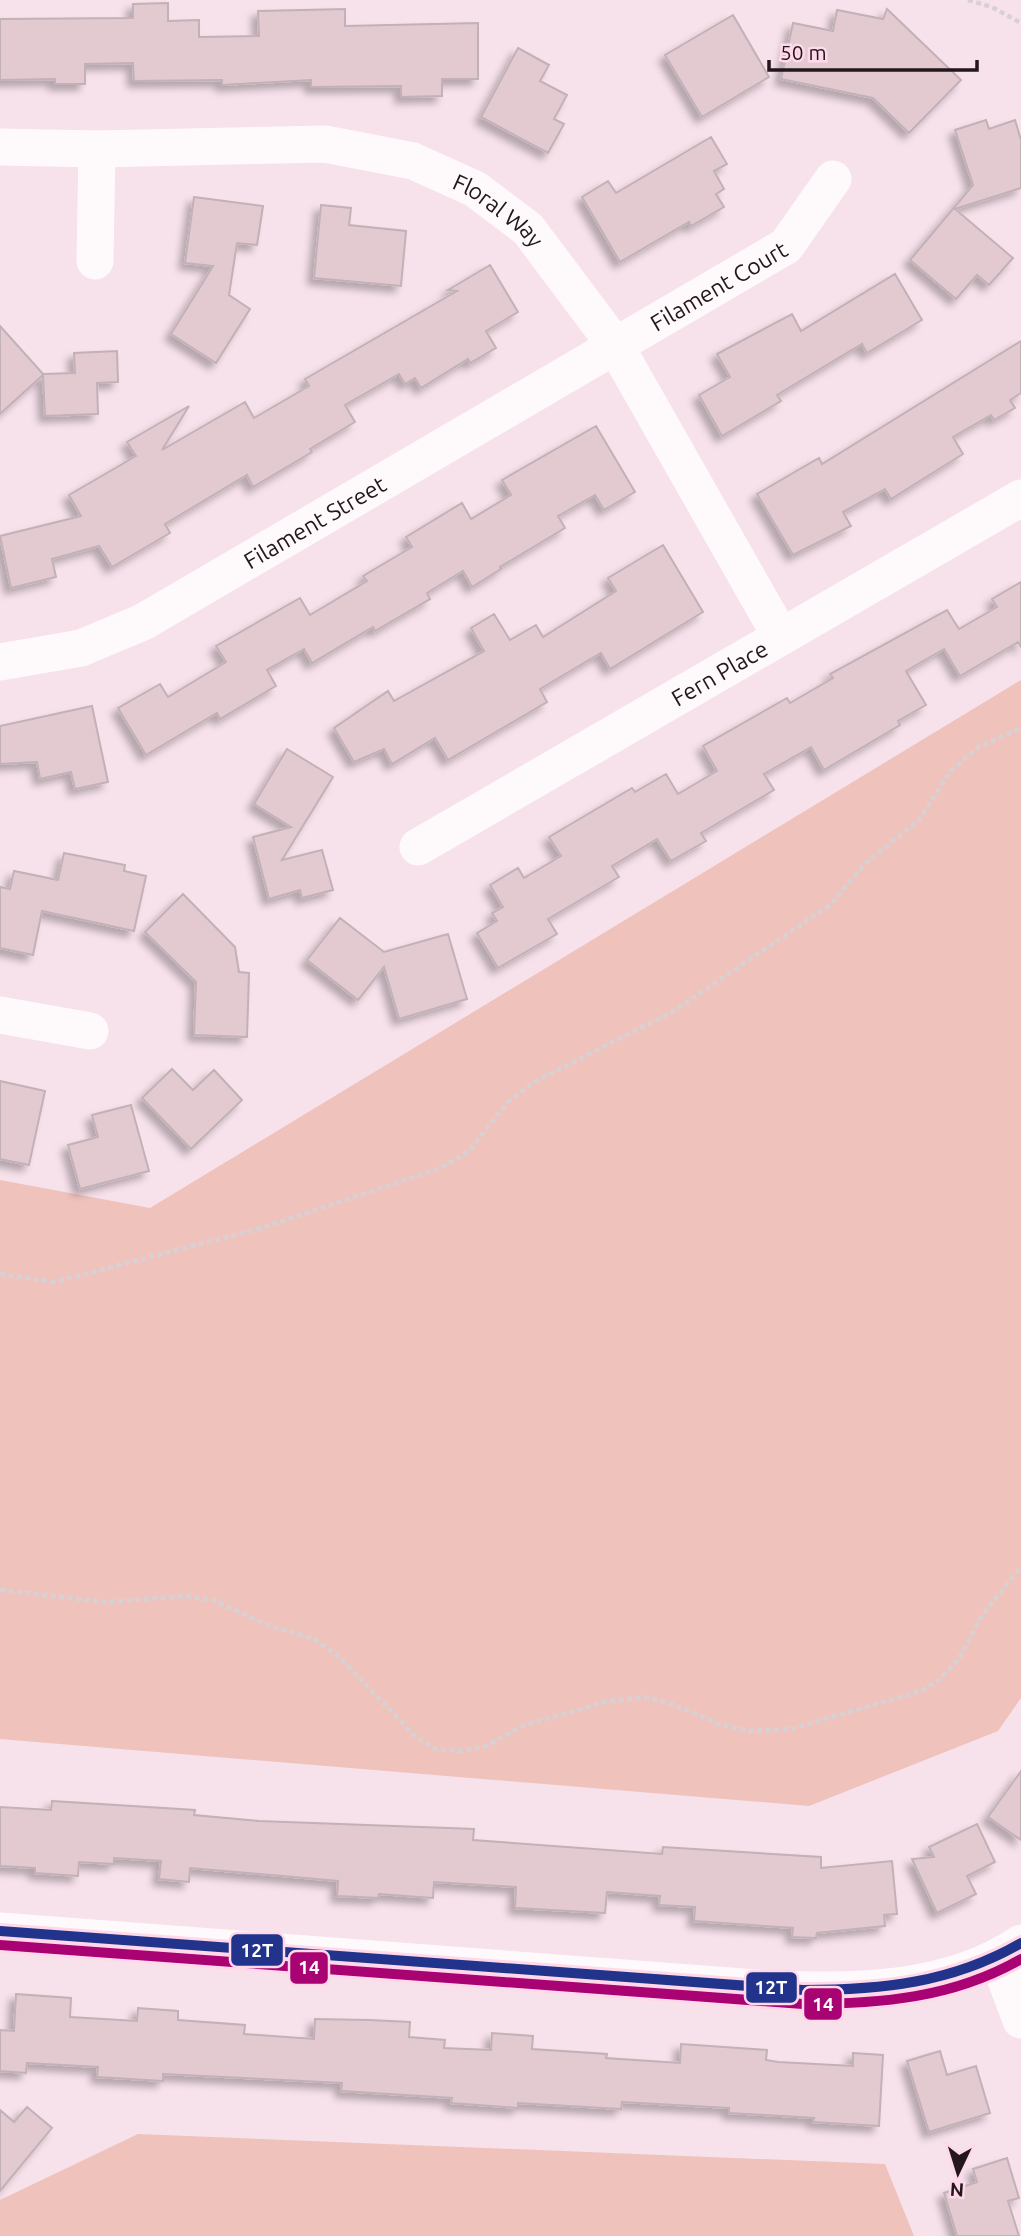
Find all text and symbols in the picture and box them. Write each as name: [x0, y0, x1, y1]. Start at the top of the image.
scale bar: [769, 28, 977, 72]
text: 50 m: [780, 40, 827, 64]
street label: Floral Way: [450, 168, 549, 251]
street label: Filament Court: [646, 236, 791, 335]
street label: Filament Street: [239, 471, 390, 573]
street label: Fern Place: [667, 635, 772, 710]
line badge: 12T: [230, 1933, 284, 1967]
text: 12T: [241, 1939, 274, 1961]
line badge: 14: [289, 1951, 329, 1985]
text: 14: [298, 1956, 320, 1978]
line badge: 12T: [745, 1971, 798, 2004]
text: 12T: [755, 1976, 788, 1998]
line badge: 14: [803, 1987, 843, 2021]
text: 14: [812, 1993, 834, 2015]
north arrow: [923, 2138, 993, 2208]
text: N: [949, 2178, 965, 2201]

